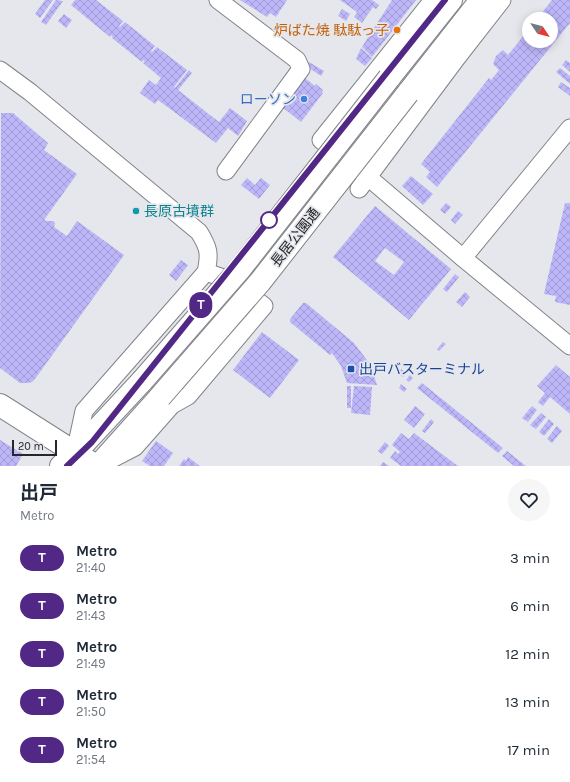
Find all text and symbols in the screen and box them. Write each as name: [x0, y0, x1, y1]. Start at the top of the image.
north arrow: [522, 12, 558, 48]
map controls: [522, 12, 558, 48]
place label: 炉ばた焼 駄駄っ子: [274, 22, 389, 39]
marker: 炉ばた焼 駄駄っ子: [392, 25, 402, 35]
place label: ローソン: [240, 91, 296, 108]
marker: ローソン: [299, 94, 309, 104]
place label: 長原古墳群: [144, 203, 214, 220]
street label: 長居公園通: [267, 204, 324, 270]
marker: 長原古墳群: [131, 206, 141, 216]
unlabelled marker: [260, 211, 278, 229]
line badge: T: [188, 292, 214, 318]
text: T: [197, 296, 205, 313]
place label: 出戸バスターミナル: [359, 361, 485, 378]
marker: 出戸バスターミナル: [346, 364, 356, 374]
scale bar: [12, 438, 57, 457]
text: 20 m: [18, 440, 44, 453]
button: heart: [508, 479, 550, 521]
text: 出戸: [20, 482, 58, 504]
text: Metro: [20, 508, 54, 523]
text: Metro: [76, 542, 117, 560]
text: T: [38, 549, 46, 566]
text: 3 min: [510, 549, 550, 567]
text: 21:40: [76, 560, 106, 575]
text: Metro: [76, 590, 117, 608]
text: T: [38, 597, 46, 614]
text: 6 min: [510, 597, 550, 615]
text: 21:43: [76, 608, 106, 623]
text: Metro: [76, 638, 117, 656]
text: T: [38, 645, 46, 662]
text: 12 min: [505, 645, 550, 663]
text: 21:49: [76, 656, 106, 671]
text: Metro: [76, 686, 117, 704]
text: T: [38, 693, 46, 710]
text: 13 min: [505, 693, 550, 711]
text: 21:50: [76, 704, 106, 719]
text: Metro: [76, 734, 117, 752]
text: T: [38, 741, 46, 758]
text: 17 min: [507, 741, 550, 759]
text: 21:54: [76, 752, 105, 767]

